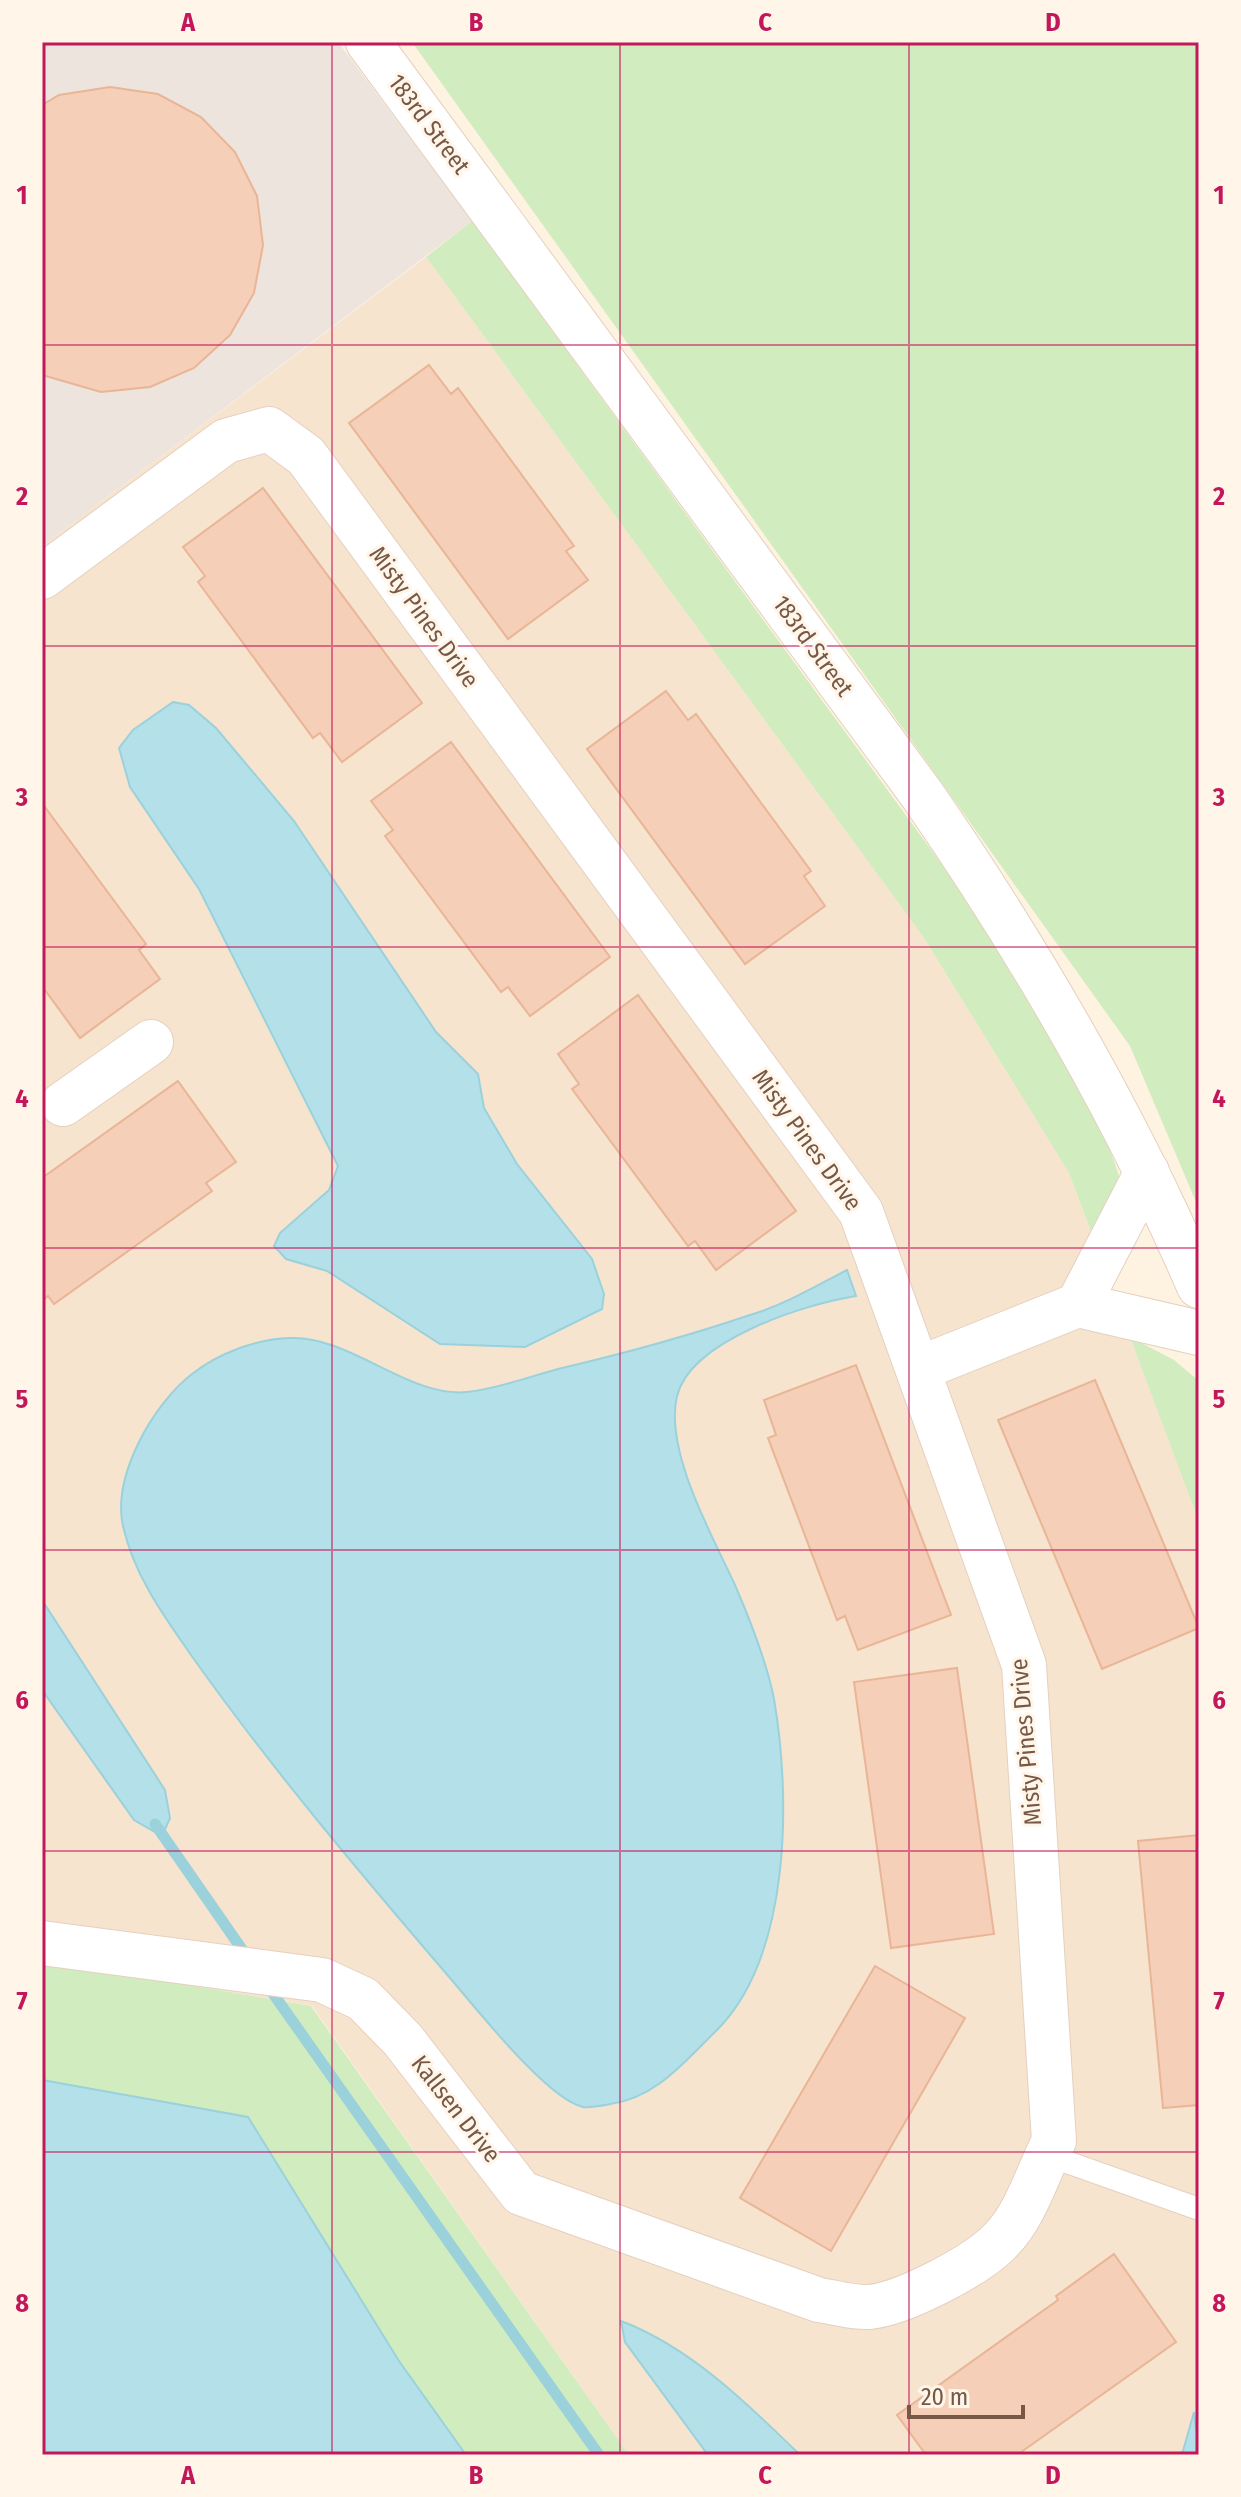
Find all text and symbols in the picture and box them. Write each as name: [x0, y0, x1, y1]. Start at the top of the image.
text: A: [180, 7, 196, 38]
text: B: [469, 7, 484, 38]
text: C: [758, 7, 772, 38]
text: D: [1045, 7, 1061, 38]
street label: 183rd Street: [382, 69, 476, 179]
text: 1: [17, 180, 28, 211]
text: 1: [1214, 180, 1225, 211]
text: 2: [15, 481, 28, 512]
text: 2: [1212, 481, 1225, 512]
street label: Misty Pines Drive: [364, 541, 484, 693]
street label: 183rd Street: [767, 590, 859, 702]
text: 3: [15, 782, 28, 813]
text: 3: [1212, 782, 1225, 813]
street label: Misty Pines Drive: [747, 1064, 867, 1216]
text: 4: [15, 1083, 29, 1114]
text: 4: [1212, 1083, 1226, 1114]
text: 5: [16, 1384, 29, 1415]
text: 5: [1213, 1384, 1226, 1415]
street label: Misty Pines Drive: [1005, 1657, 1047, 1827]
text: 6: [15, 1685, 29, 1716]
text: 6: [1212, 1685, 1226, 1716]
text: 7: [16, 1986, 28, 2017]
text: 7: [1213, 1986, 1225, 2017]
street label: Kallsen Drive: [406, 2050, 506, 2168]
text: 8: [15, 2288, 29, 2319]
text: 8: [1212, 2288, 1226, 2319]
scale bar: [909, 2369, 1023, 2419]
text: 20 m: [921, 2383, 968, 2411]
text: A: [180, 2460, 196, 2491]
text: B: [469, 2460, 484, 2491]
text: C: [758, 2460, 772, 2491]
text: D: [1045, 2460, 1061, 2491]

